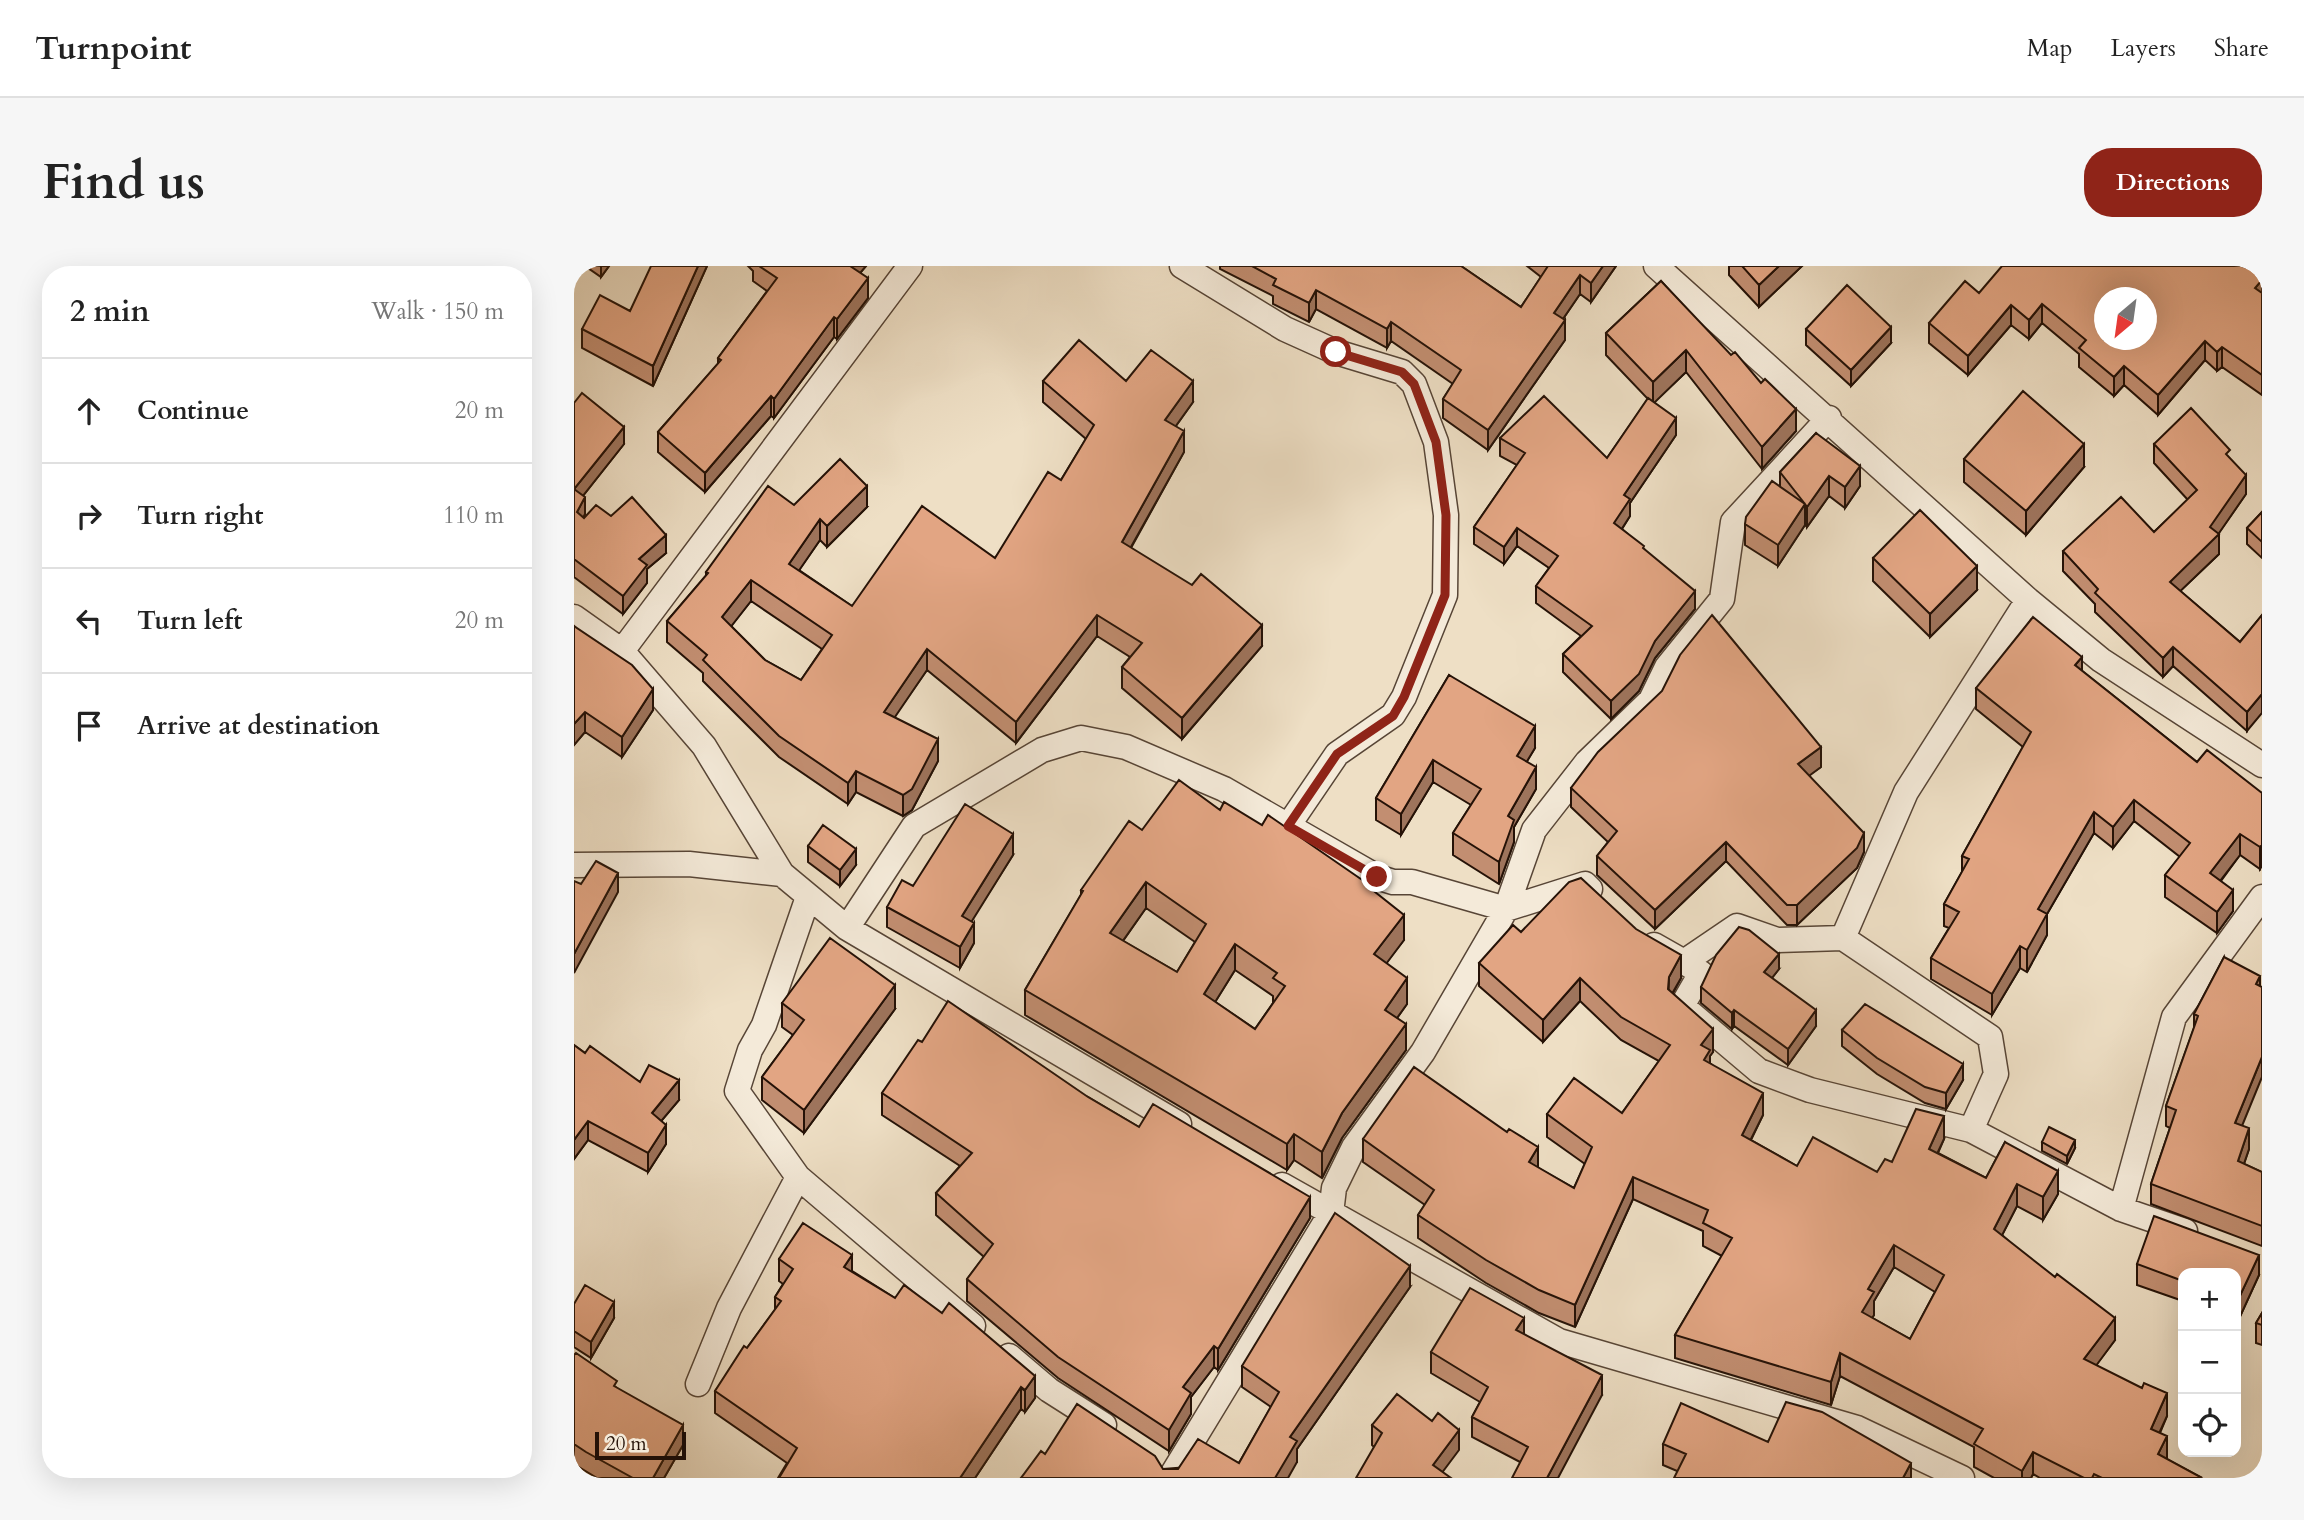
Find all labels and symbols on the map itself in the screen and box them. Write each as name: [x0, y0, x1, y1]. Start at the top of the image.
north arrow: [2094, 287, 2157, 350]
route start: [1320, 336, 1351, 367]
route end: [1361, 861, 1392, 892]
scale bar: [595, 1429, 686, 1461]

